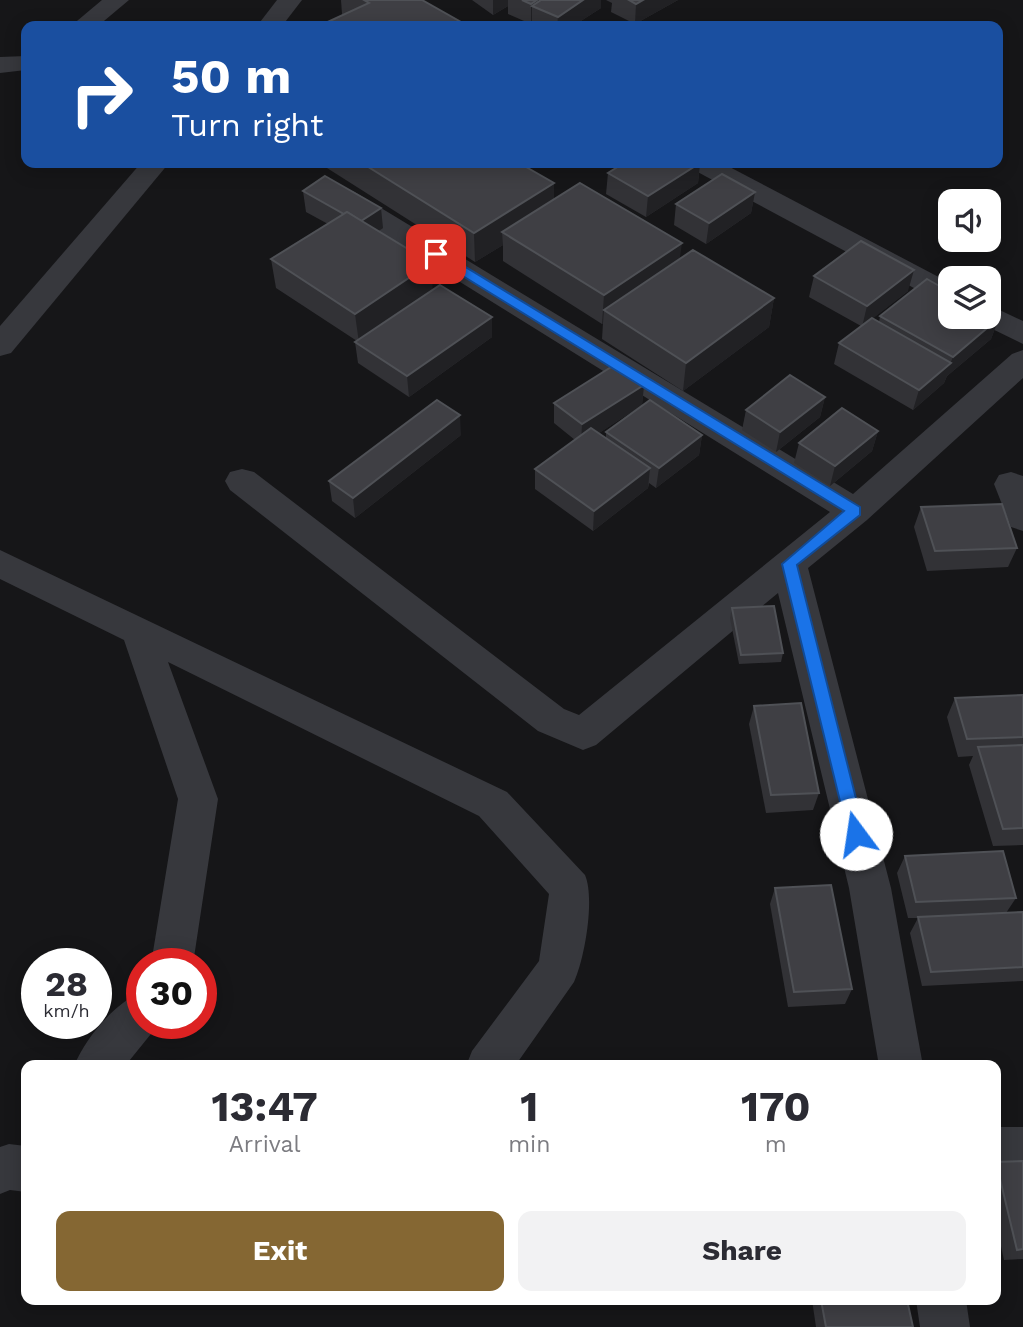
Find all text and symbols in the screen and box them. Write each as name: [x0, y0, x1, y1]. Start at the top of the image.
text: 50 m: [171, 47, 291, 105]
icon: right: [56, 49, 147, 140]
text: Turn right: [171, 106, 323, 144]
map controls: [938, 189, 1001, 329]
button: sound: [938, 189, 1001, 252]
pin: [406, 224, 466, 284]
icon: arrive: [417, 235, 455, 273]
button: layers: [938, 266, 1001, 329]
position arrow: [819, 797, 893, 871]
speed limit sign: 30: [126, 948, 217, 1039]
text: 28: [45, 963, 88, 1005]
text: km/h: [43, 1000, 90, 1021]
text: 13:47: [211, 1082, 318, 1131]
text: 1: [520, 1082, 538, 1131]
text: 170: [741, 1082, 811, 1131]
text: Arrival: [229, 1131, 300, 1158]
text: min: [508, 1131, 550, 1158]
text: m: [765, 1131, 787, 1158]
button: Exit: [56, 1211, 504, 1291]
button: Share: [518, 1211, 966, 1291]

